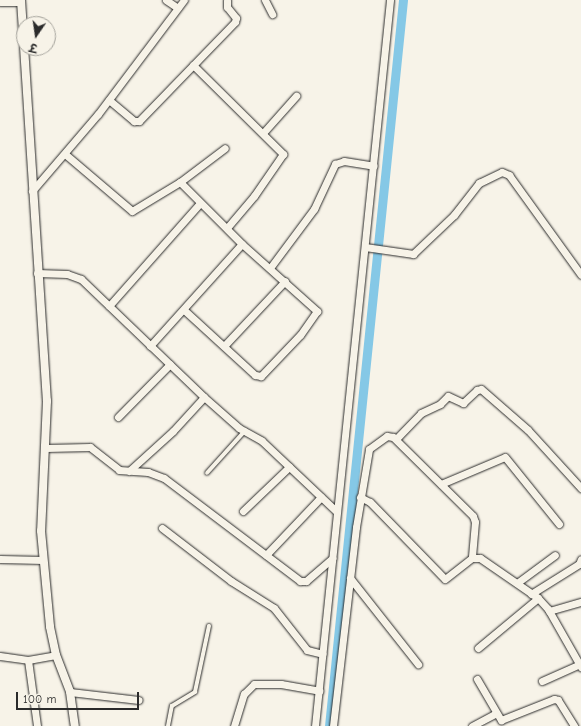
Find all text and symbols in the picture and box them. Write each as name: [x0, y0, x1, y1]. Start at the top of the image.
north arrow: [16, 16, 56, 56]
text: उ: [28, 40, 38, 54]
scale bar: [18, 684, 141, 710]
text: 100 m: [23, 692, 56, 706]

